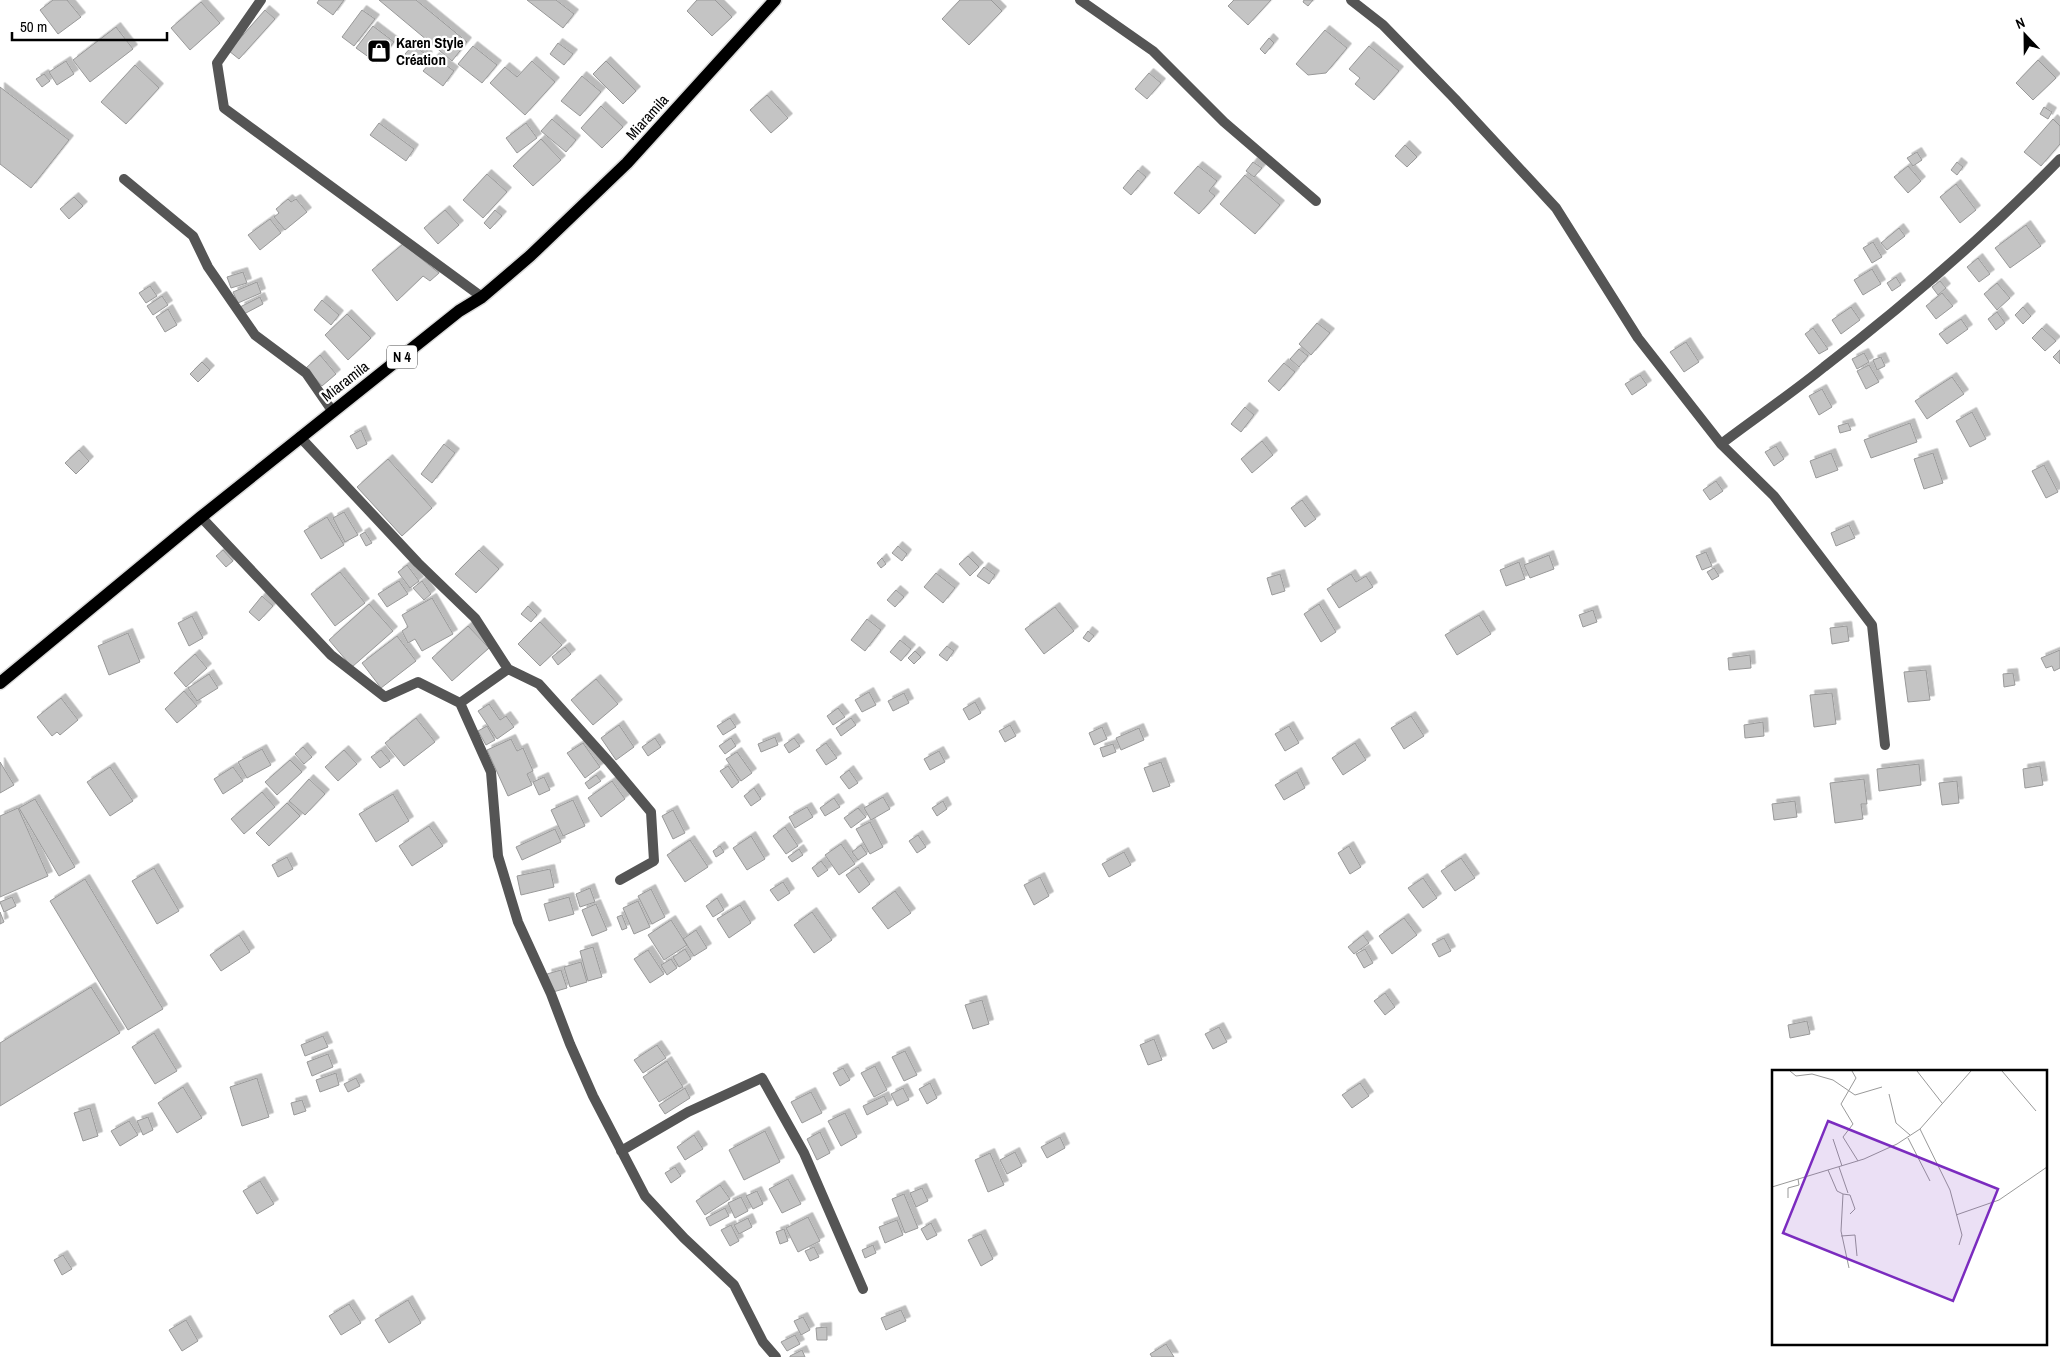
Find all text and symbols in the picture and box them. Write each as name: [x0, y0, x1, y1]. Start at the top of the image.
scale bar: [12, 10, 168, 42]
north arrow: [2000, 10, 2050, 60]
text: N: [2013, 13, 2027, 33]
text: 50 m: [20, 16, 47, 37]
place label: Karen Style Création: [396, 32, 464, 70]
shop icon: Karen Style Création: [366, 38, 392, 64]
street label: Miaramila: [621, 90, 673, 144]
road number: N 4: [387, 346, 417, 368]
street label: Miaramila: [317, 356, 373, 406]
inset map: [1772, 1070, 2048, 1344]

